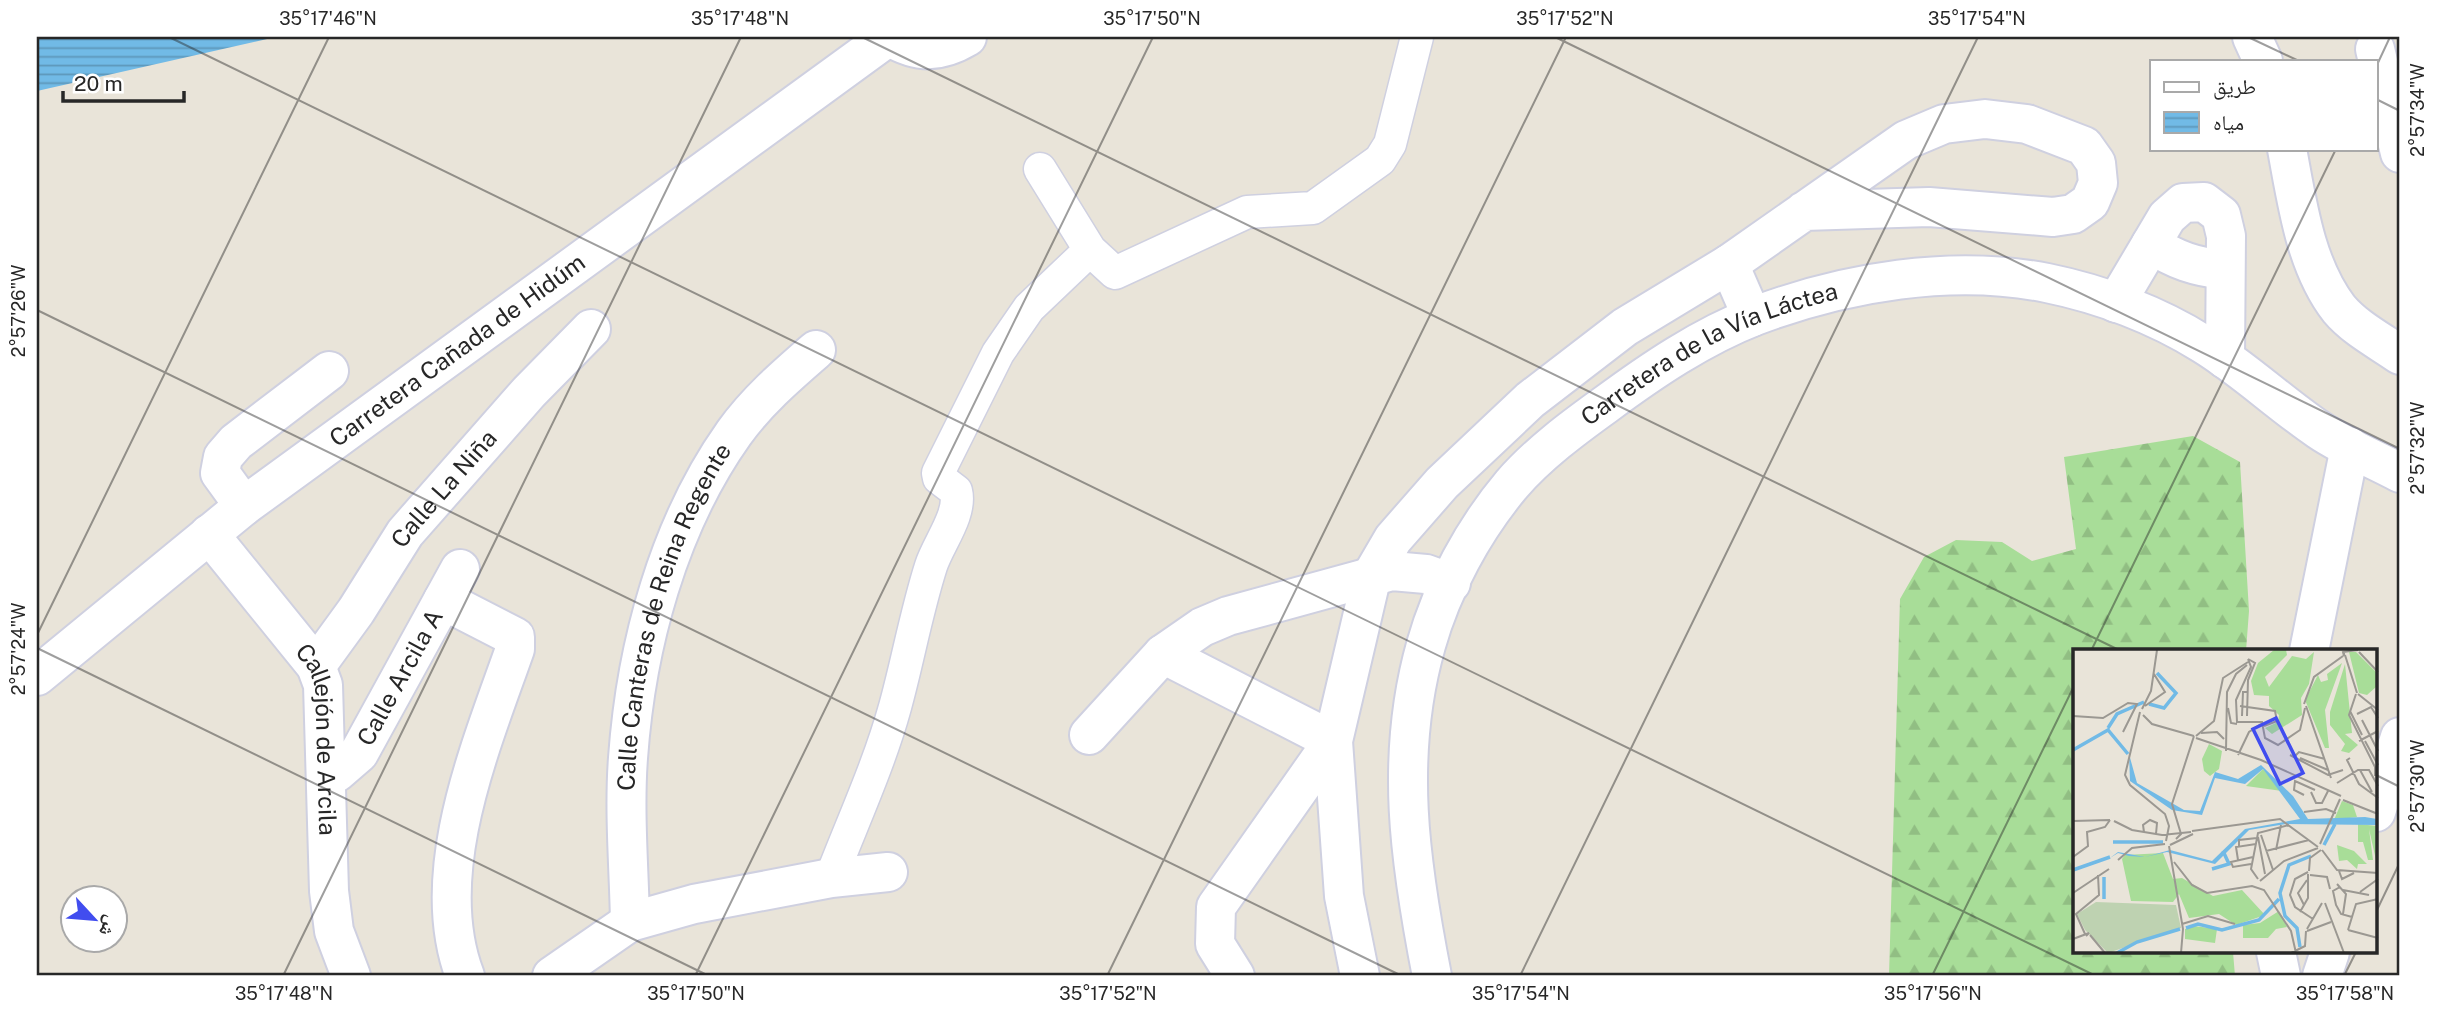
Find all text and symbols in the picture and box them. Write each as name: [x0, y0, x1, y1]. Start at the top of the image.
text: 35°17'46"N: [279, 8, 377, 29]
text: 35°17'48"N: [691, 8, 789, 29]
text: 35°17'50"N: [1103, 8, 1201, 29]
text: 35°17'52"N: [1516, 8, 1614, 29]
text: 35°17'54"N: [1928, 8, 2026, 29]
scale bar: [63, 60, 184, 104]
legend: [2150, 60, 2378, 150]
text: 2°57'34"W: [2407, 63, 2428, 157]
text: 20 m: [74, 71, 123, 96]
text: طريق: [2213, 74, 2256, 100]
text: مياه: [2213, 110, 2244, 135]
street label: Carretera Cañada de Hidúm: [324, 247, 590, 452]
text: 2°57'26"W: [8, 265, 29, 357]
street label: Carretera de la Vía Láctea: [1575, 276, 1840, 431]
text: 2°57'32"W: [2407, 402, 2428, 494]
street label: Calle La Niña: [385, 424, 502, 552]
street label: Calle Canteras de Reina Regente: [612, 438, 736, 791]
text: 2°57'24"W: [8, 603, 29, 695]
street label: Calle Arcila A: [351, 604, 448, 750]
street label: Callejón de Arcila: [290, 637, 342, 836]
inset map: [2073, 649, 2378, 954]
text: 2°57'30"W: [2407, 740, 2428, 832]
north arrow: [60, 884, 130, 954]
text: ش: [94, 912, 124, 940]
text: 35°17'48"N: [235, 983, 333, 1004]
text: 35°17'50"N: [647, 983, 745, 1004]
text: 35°17'52"N: [1059, 983, 1157, 1004]
text: 35°17'54"N: [1472, 983, 1570, 1004]
text: 35°17'56"N: [1884, 983, 1982, 1004]
text: 35°17'58"N: [2296, 983, 2394, 1004]

